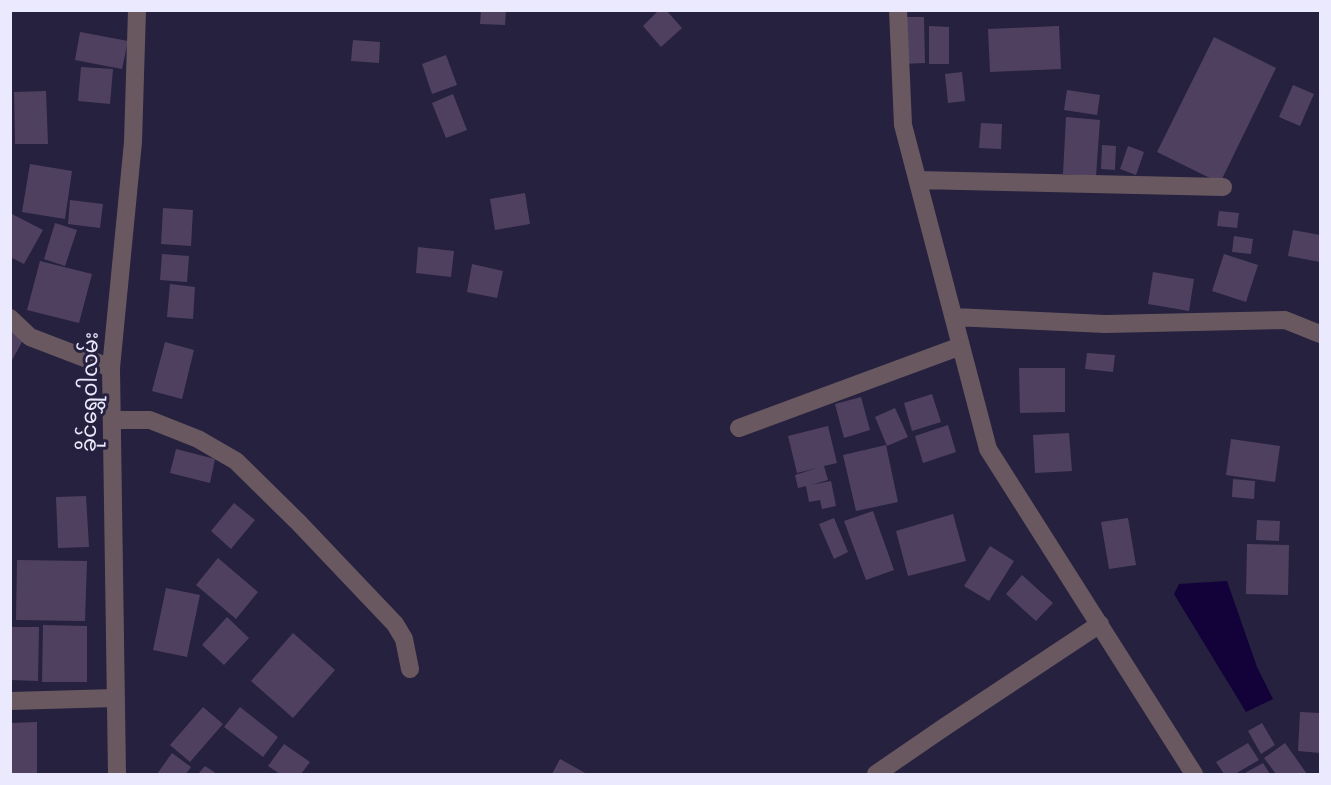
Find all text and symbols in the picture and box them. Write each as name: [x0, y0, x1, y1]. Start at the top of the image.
street label: ခိုင်ရွှေဝါလမ်း: [78, 332, 106, 452]

